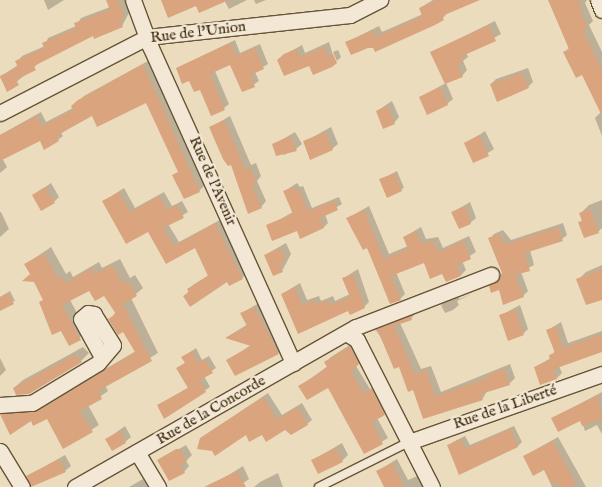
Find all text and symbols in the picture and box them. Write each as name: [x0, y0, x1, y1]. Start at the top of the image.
street label: Rue de l'Union: [149, 17, 247, 47]
street label: Rue de l'Avenir: [185, 134, 241, 228]
street label: Rue de la Concorde: [153, 371, 269, 449]
street label: Rue de la Liberté: [451, 381, 559, 433]

